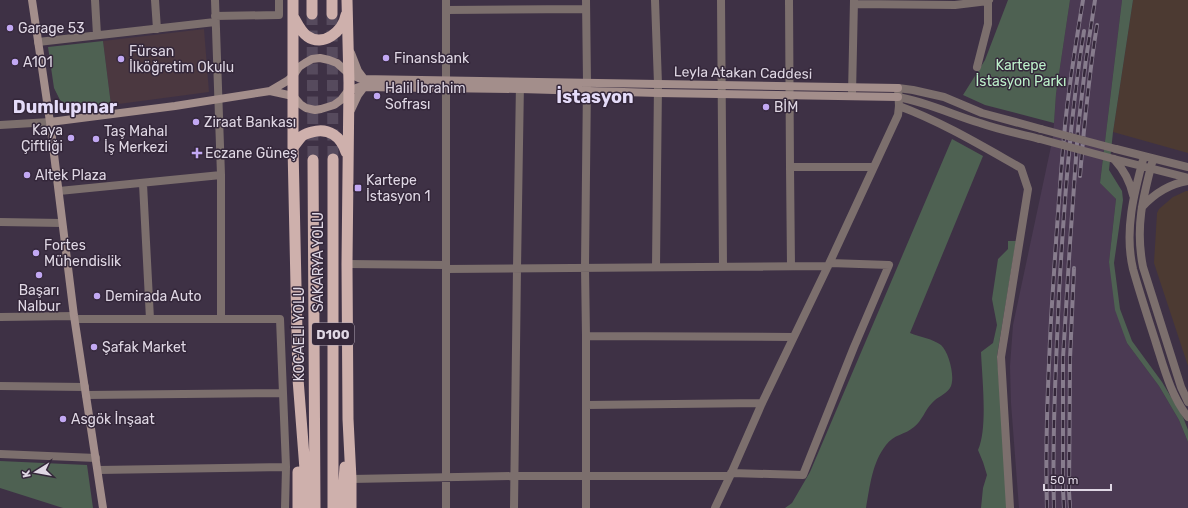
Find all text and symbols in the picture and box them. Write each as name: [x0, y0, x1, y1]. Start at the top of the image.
place label: Garage 53: [18, 20, 85, 37]
marker: Garage 53: [5, 23, 15, 33]
place label: Fürsan İlköğretim Okulu: [129, 43, 234, 76]
place label: Finansbank: [394, 50, 470, 67]
marker: Finansbank: [381, 53, 391, 63]
place label: A101: [23, 54, 53, 71]
marker: Fürsan İlköğretim Okulu: [116, 54, 126, 64]
marker: A101: [10, 57, 20, 67]
park label: Kartepe İstasyon Parkı: [976, 57, 1066, 90]
street label: Leyla Atakan Caddesi: [674, 63, 812, 83]
place label: Halil İbrahim Sofrası: [385, 80, 466, 113]
district label: İstasyon: [556, 86, 634, 108]
marker: Halil İbrahim Sofrası: [372, 91, 382, 101]
district label: Dumlupınar: [13, 96, 117, 118]
place label: BİM: [774, 99, 798, 116]
marker: BİM: [761, 102, 771, 112]
place label: Ziraat Bankası: [204, 114, 296, 131]
marker: Ziraat Bankası: [191, 117, 201, 127]
place label: Kaya Çiftliği: [21, 122, 63, 155]
place label: Taş Mahal İş Merkezi: [104, 123, 168, 156]
marker: Kaya Çiftliği: [66, 133, 76, 143]
marker: Taş Mahal İş Merkezi: [91, 134, 101, 144]
place label: Eczane Güneş: [205, 145, 297, 162]
marker: Eczane Güneş: [192, 148, 202, 158]
place label: Altek Plaza: [35, 167, 107, 184]
marker: Altek Plaza: [22, 170, 32, 180]
place label: Kartepe İstasyon 1: [366, 172, 430, 205]
marker: Kartepe İstasyon 1: [353, 183, 363, 193]
street label: SAKARYA YOLU: [310, 212, 327, 312]
place label: Fortes Mühendislik: [44, 237, 122, 270]
marker: Fortes Mühendislik: [31, 248, 41, 258]
marker: Başarı Nalbur: [34, 270, 44, 280]
place label: Başarı Nalbur: [18, 282, 61, 315]
street label: KOCAELİ YOLU: [291, 287, 308, 381]
place label: Demirada Auto: [105, 288, 202, 305]
marker: Demirada Auto: [92, 291, 102, 301]
road number: D100: [312, 323, 354, 345]
place label: Şafak Market: [102, 339, 187, 356]
marker: Şafak Market: [89, 342, 99, 352]
place label: Asgök İnşaat: [71, 411, 155, 428]
marker: Asgök İnşaat: [58, 414, 68, 424]
north arrow: [16, 452, 56, 492]
scale bar: [1044, 466, 1111, 492]
text: K: [19, 468, 34, 479]
text: 50 m: [1050, 473, 1078, 487]

